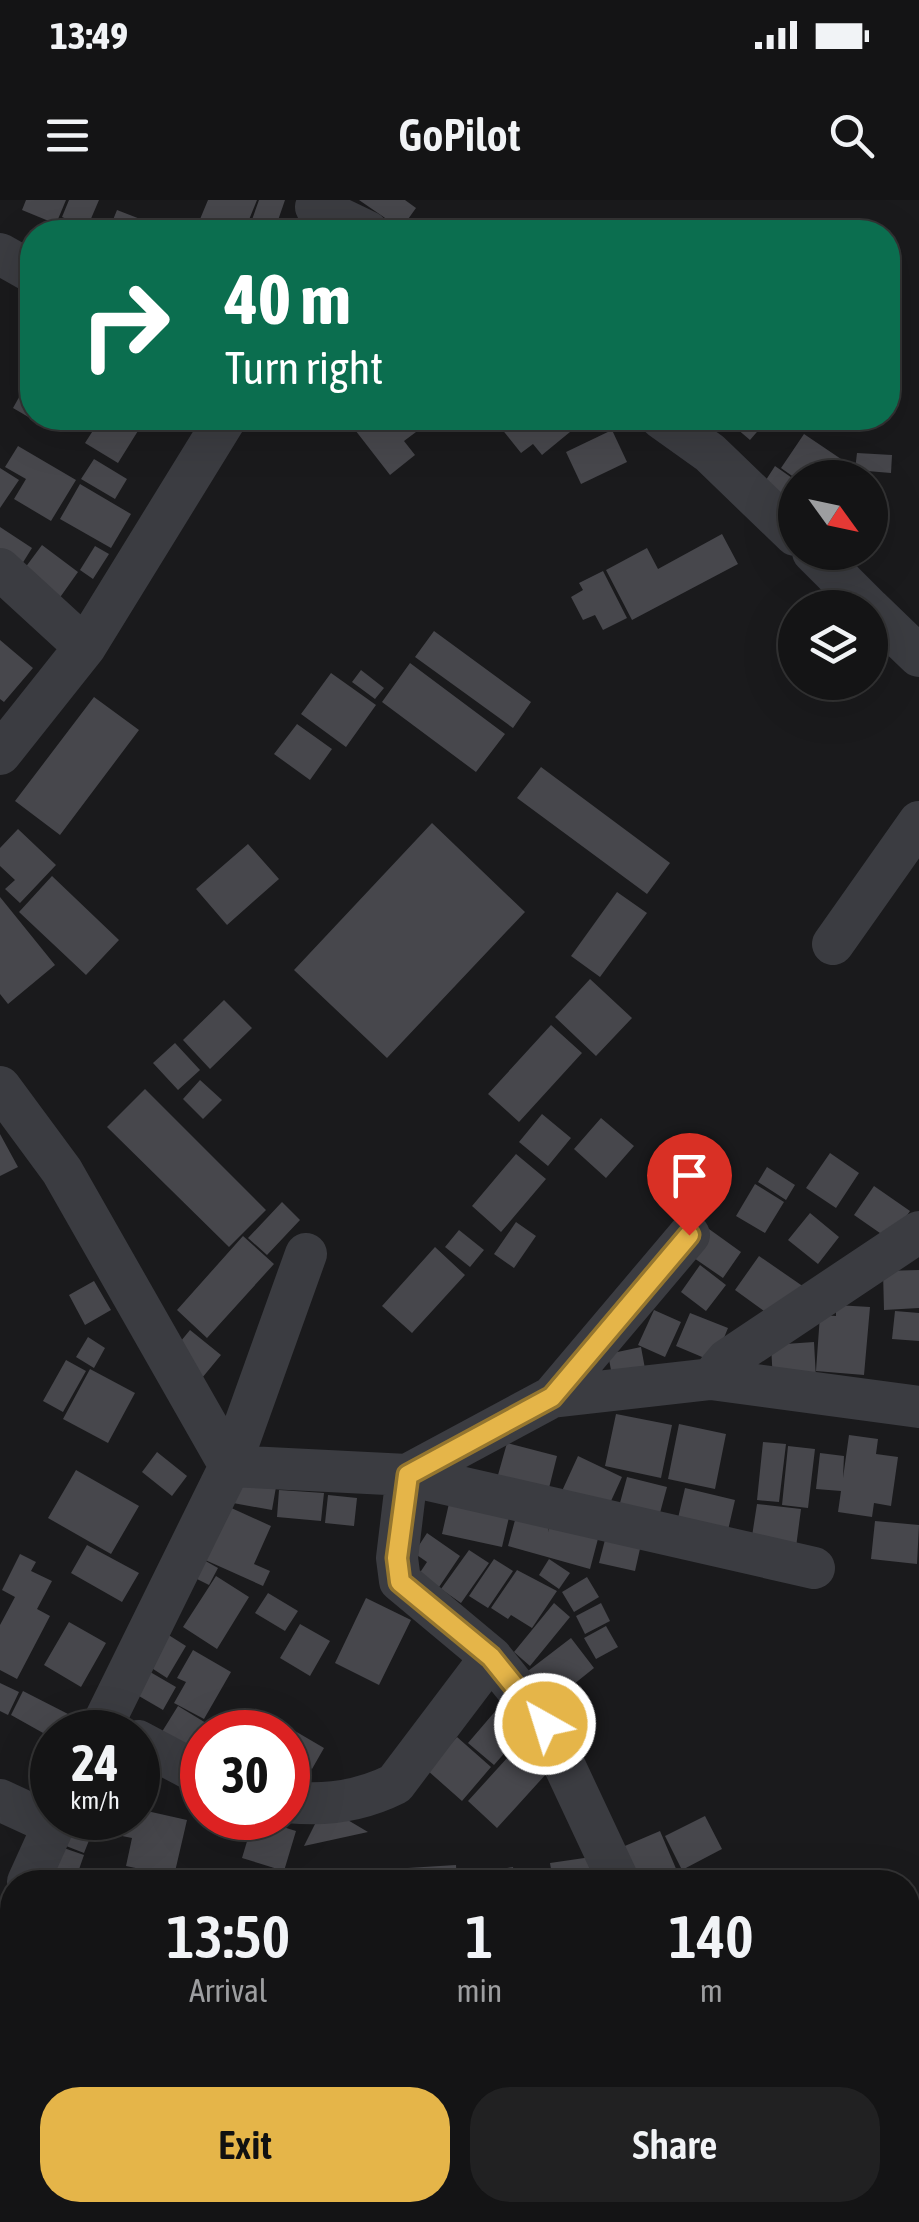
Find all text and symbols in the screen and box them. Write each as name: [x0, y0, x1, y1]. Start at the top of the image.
text: 13:49: [50, 14, 128, 57]
icon: menu: [40, 108, 95, 163]
icon: search: [824, 108, 879, 163]
text: GoPilot: [398, 109, 521, 161]
text: 40 m: [225, 259, 351, 339]
icon: right: [60, 260, 190, 390]
text: Turn right: [225, 342, 383, 394]
north arrow: [778, 460, 888, 570]
map controls: [778, 460, 888, 700]
button: layers: [778, 590, 888, 700]
pin: [647, 1133, 732, 1236]
icon: arrive: [662, 1148, 717, 1203]
position arrow: [493, 1672, 597, 1776]
speed limit sign: 30: [180, 1710, 310, 1840]
text: 24: [71, 1734, 118, 1792]
text: km/h: [70, 1786, 120, 1814]
text: 13:50: [166, 1902, 290, 1971]
text: 1: [465, 1902, 494, 1971]
text: 140: [669, 1902, 753, 1971]
text: Arrival: [189, 1972, 267, 2009]
text: min: [456, 1972, 502, 2009]
text: m: [700, 1972, 723, 2009]
button: Exit: [40, 2087, 450, 2202]
button: Share: [470, 2087, 880, 2202]

